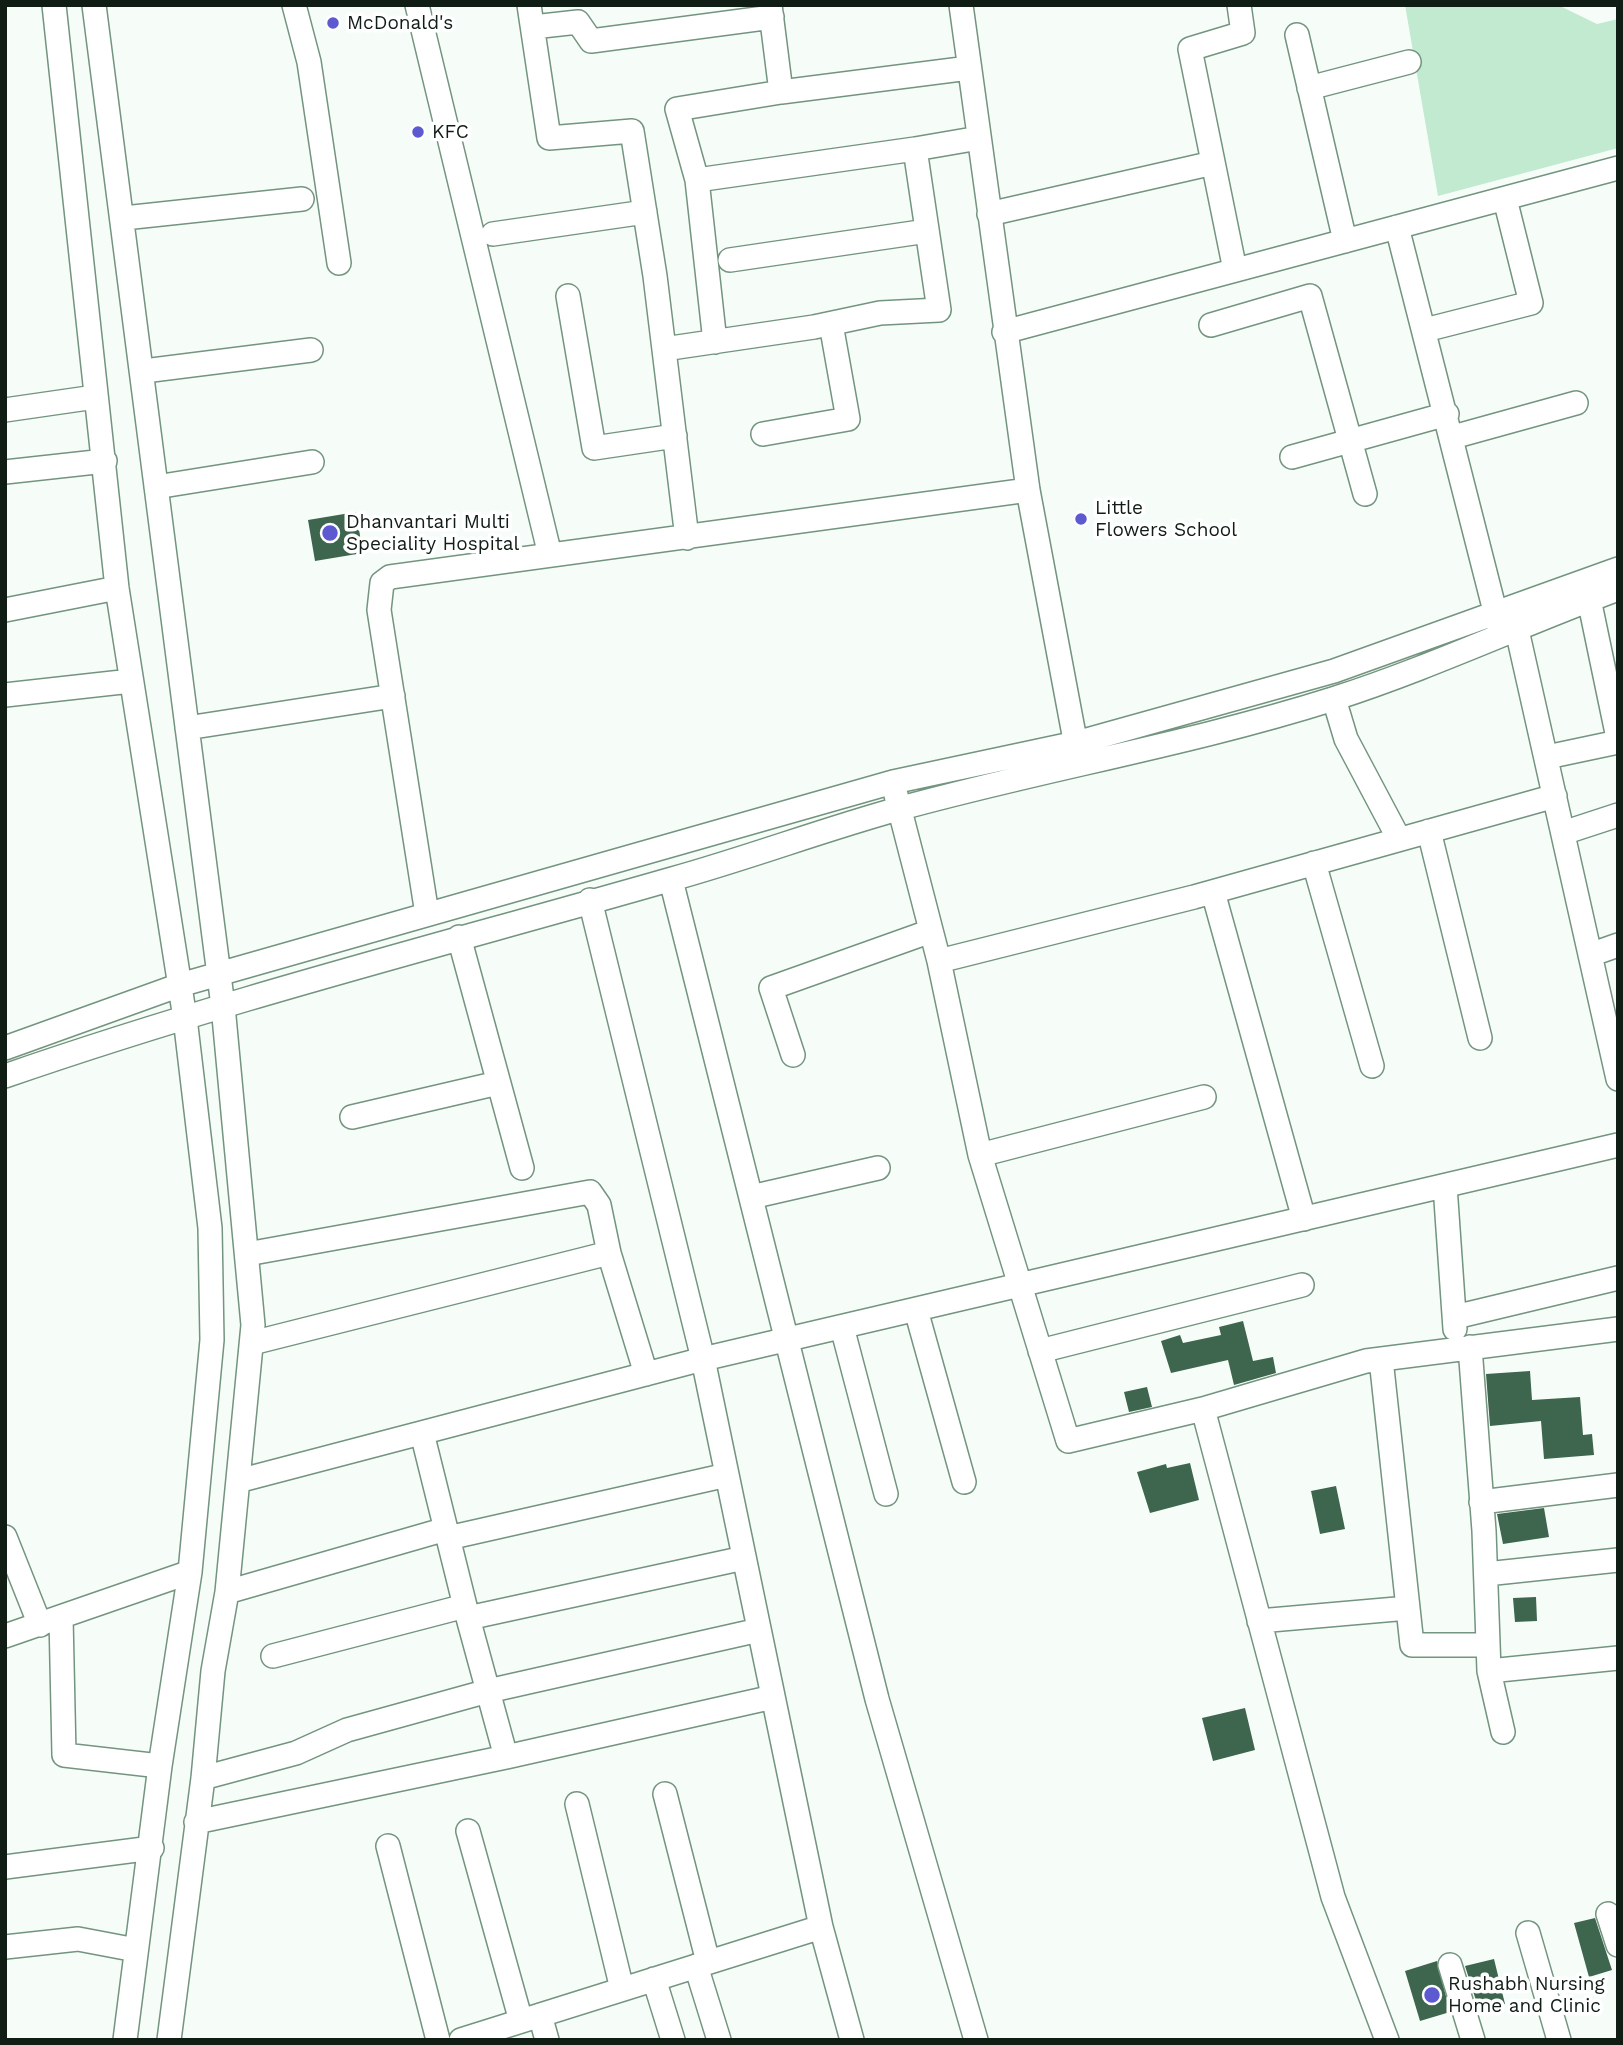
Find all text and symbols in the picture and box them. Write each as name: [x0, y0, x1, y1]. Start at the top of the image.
place label: McDonald's: [347, 12, 453, 34]
marker: McDonald's: [325, 15, 341, 31]
place label: KFC: [432, 121, 469, 143]
marker: KFC: [410, 124, 426, 140]
place label: Little Flowers School: [1095, 497, 1237, 541]
place label: Dhanvantari Multi Speciality Hospital: [346, 511, 519, 555]
marker: Little Flowers School: [1073, 511, 1089, 527]
marker: Dhanvantari Multi Speciality Hospital: [320, 523, 340, 543]
place label: Rushabh Nursing Home and Clinic: [1448, 1973, 1605, 2017]
marker: Rushabh Nursing Home and Clinic: [1422, 1985, 1442, 2005]

